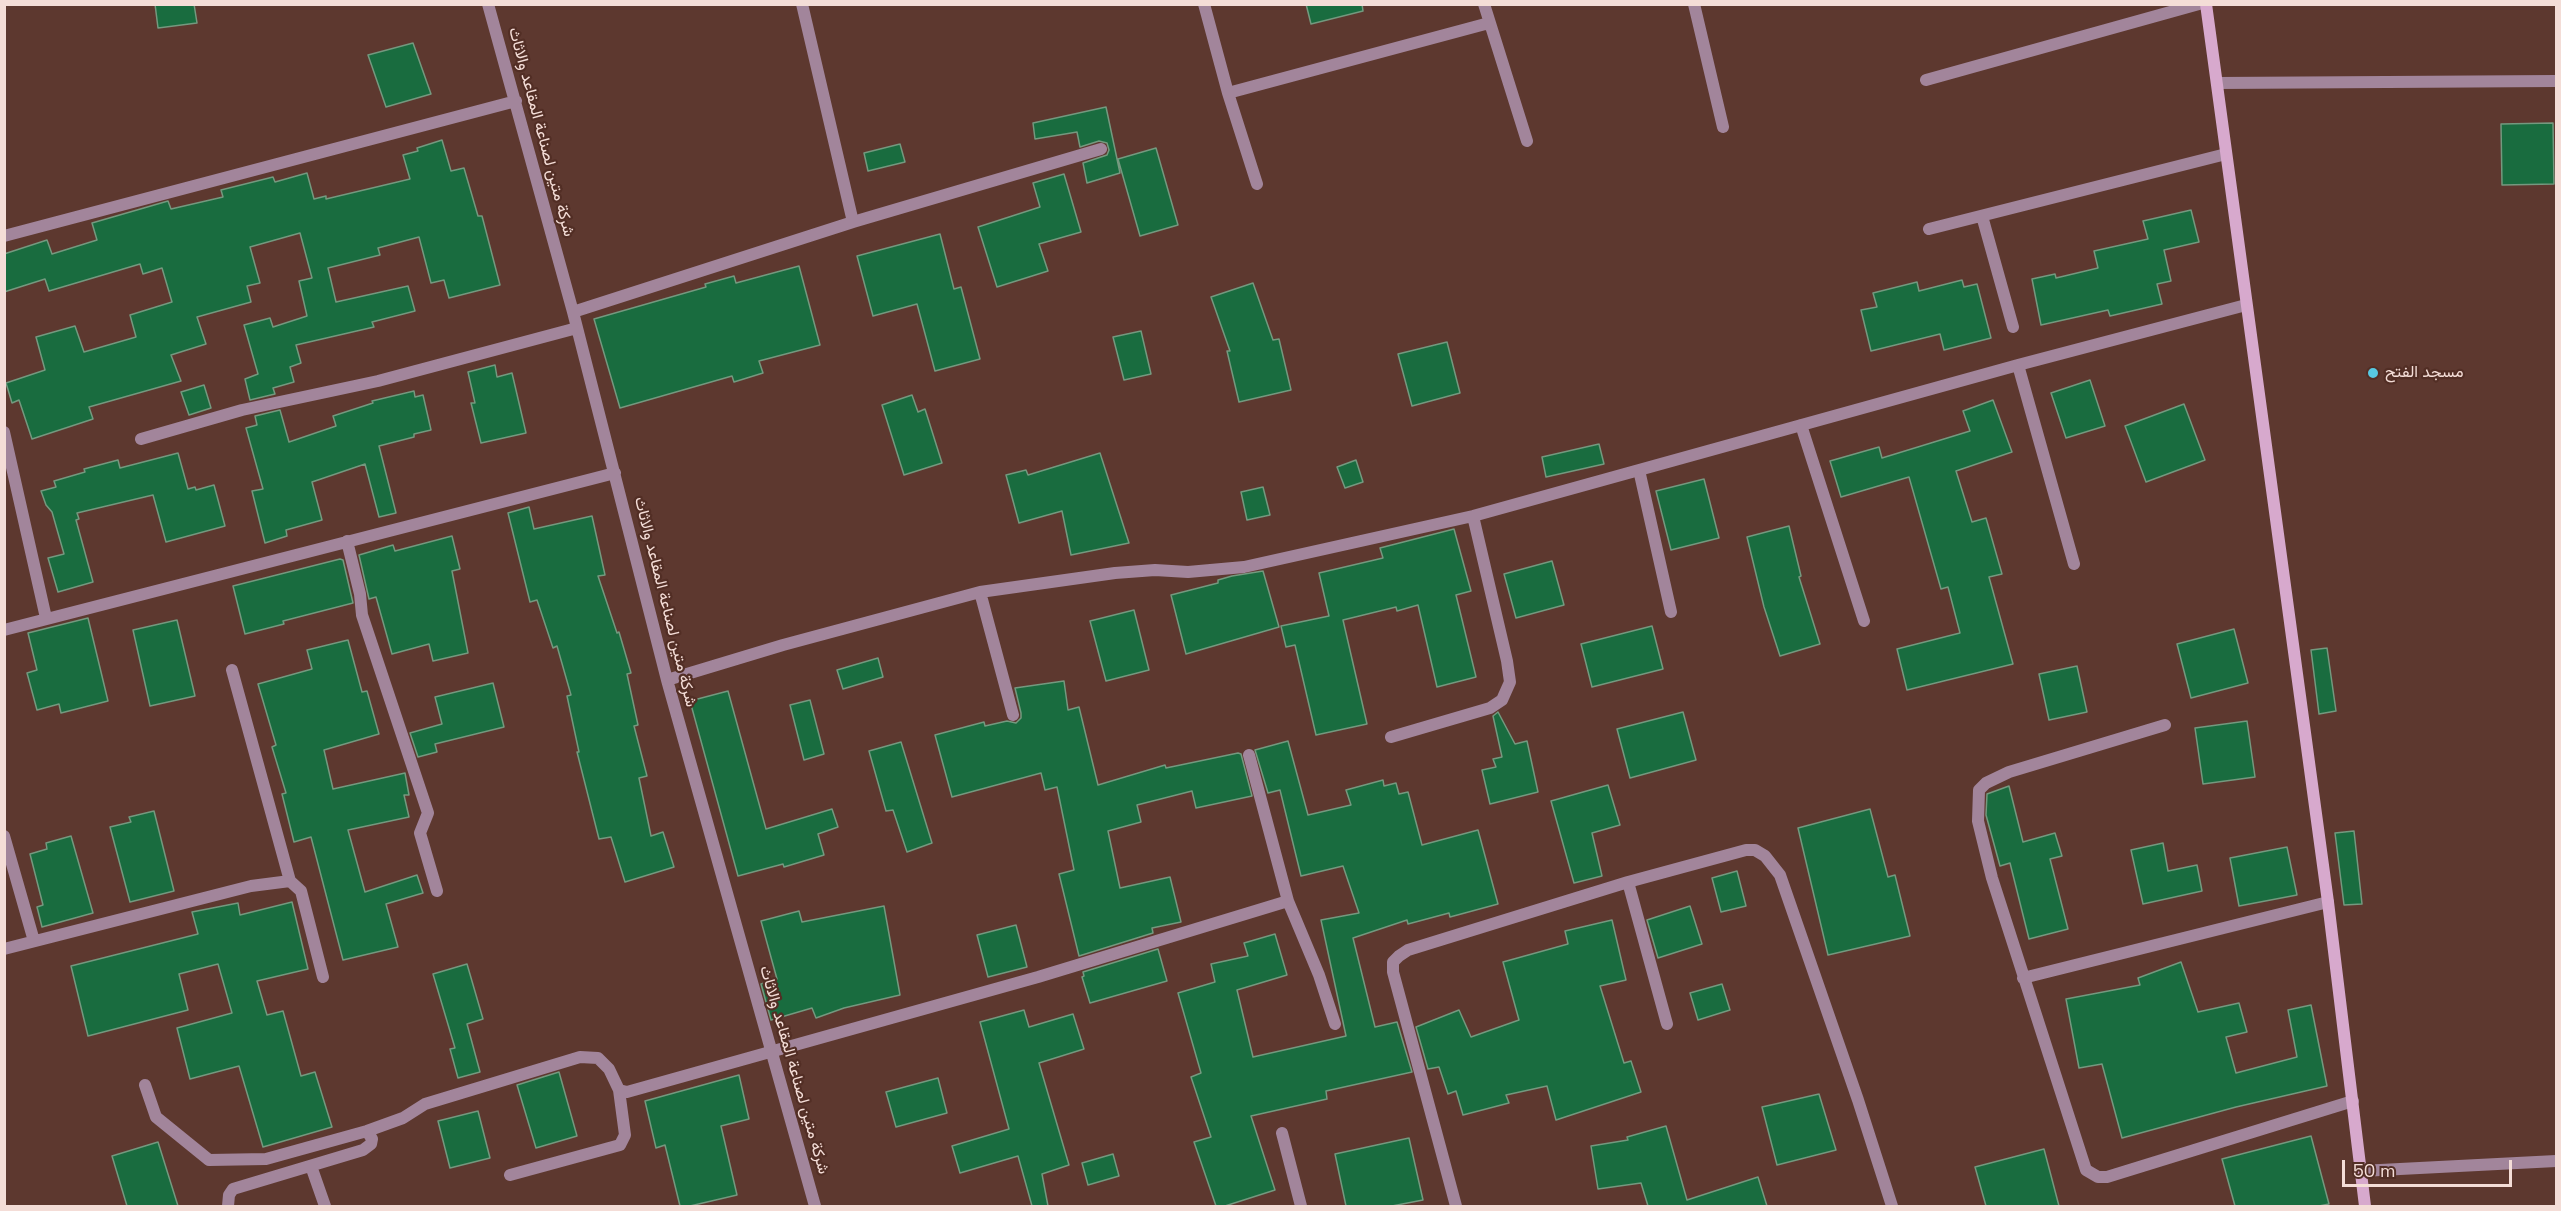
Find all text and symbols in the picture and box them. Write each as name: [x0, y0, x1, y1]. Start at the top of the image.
street label: شركة متين لصناعة المقاعد والاثاث: [504, 25, 578, 239]
place label: مسجد الفتح: [2385, 363, 2464, 383]
marker: مسجد الفتح: [2366, 366, 2380, 380]
street label: شركة متين لصناعة المقاعد والاثاث: [630, 495, 700, 709]
street label: شركة متين لصناعة المقاعد والاثاث: [755, 964, 833, 1176]
scale bar: [2345, 1148, 2514, 1186]
text: 50 m: [2353, 1159, 2395, 1182]

